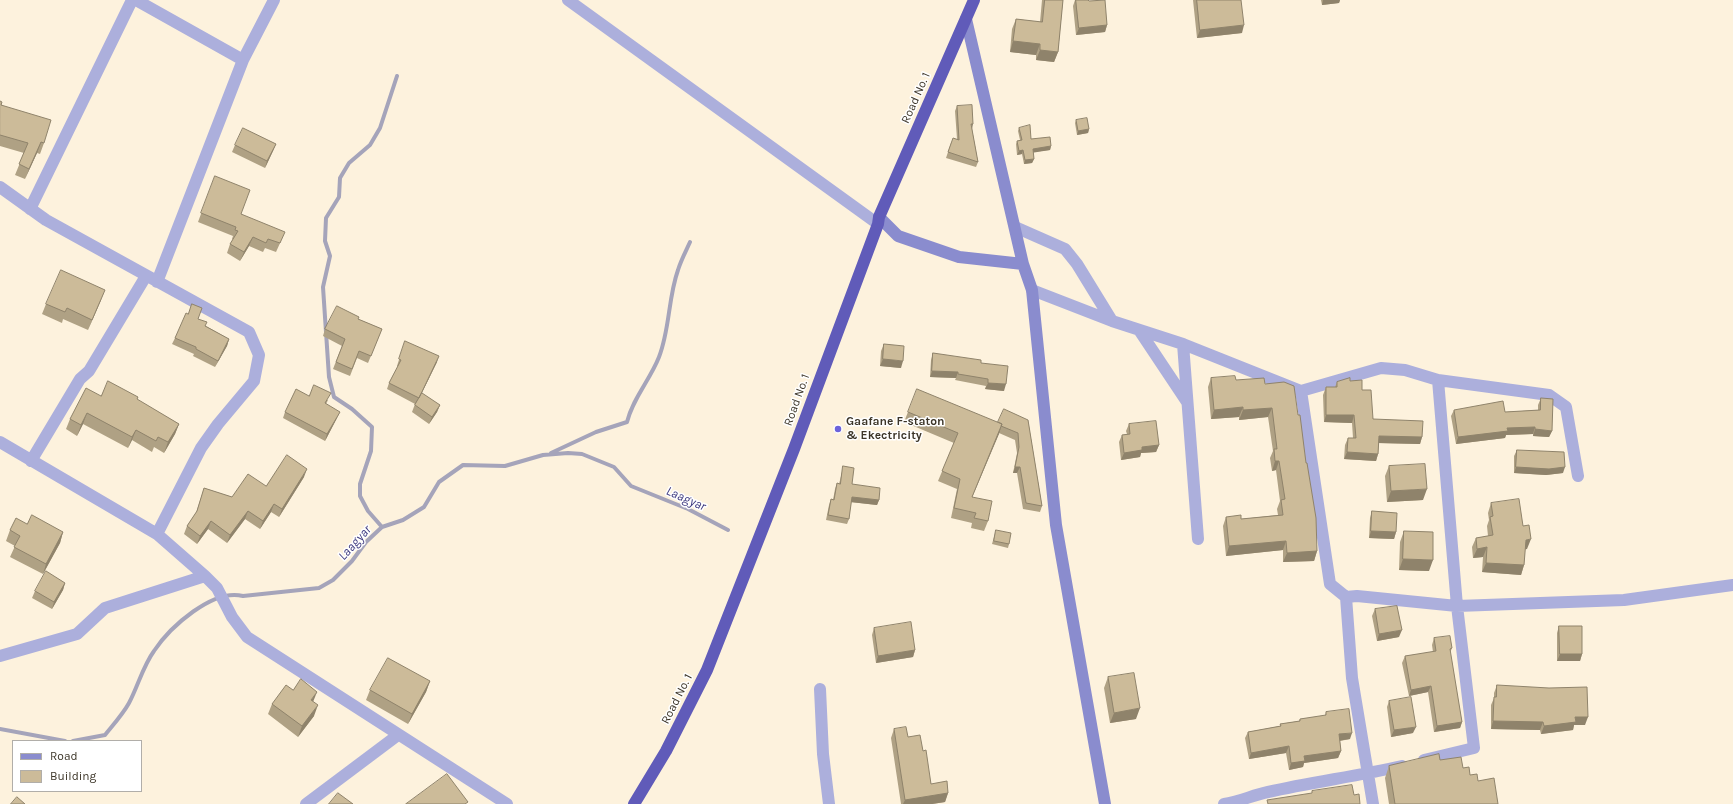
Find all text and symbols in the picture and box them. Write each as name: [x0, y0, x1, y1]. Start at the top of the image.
street label: Road No. 1: [898, 70, 934, 126]
street label: Road No. 1: [781, 372, 813, 428]
place label: Gaafane F-staton & Ekectricity: [846, 415, 945, 443]
marker: Gaafane F-staton & Ekectricity: [833, 424, 843, 434]
water label: Laagyar: [664, 483, 708, 515]
water label: Laagyar: [335, 522, 375, 564]
street label: Road No. 1: [658, 672, 696, 726]
legend: [12, 740, 142, 792]
text: Road: [50, 749, 78, 763]
text: Building: [50, 769, 96, 783]

